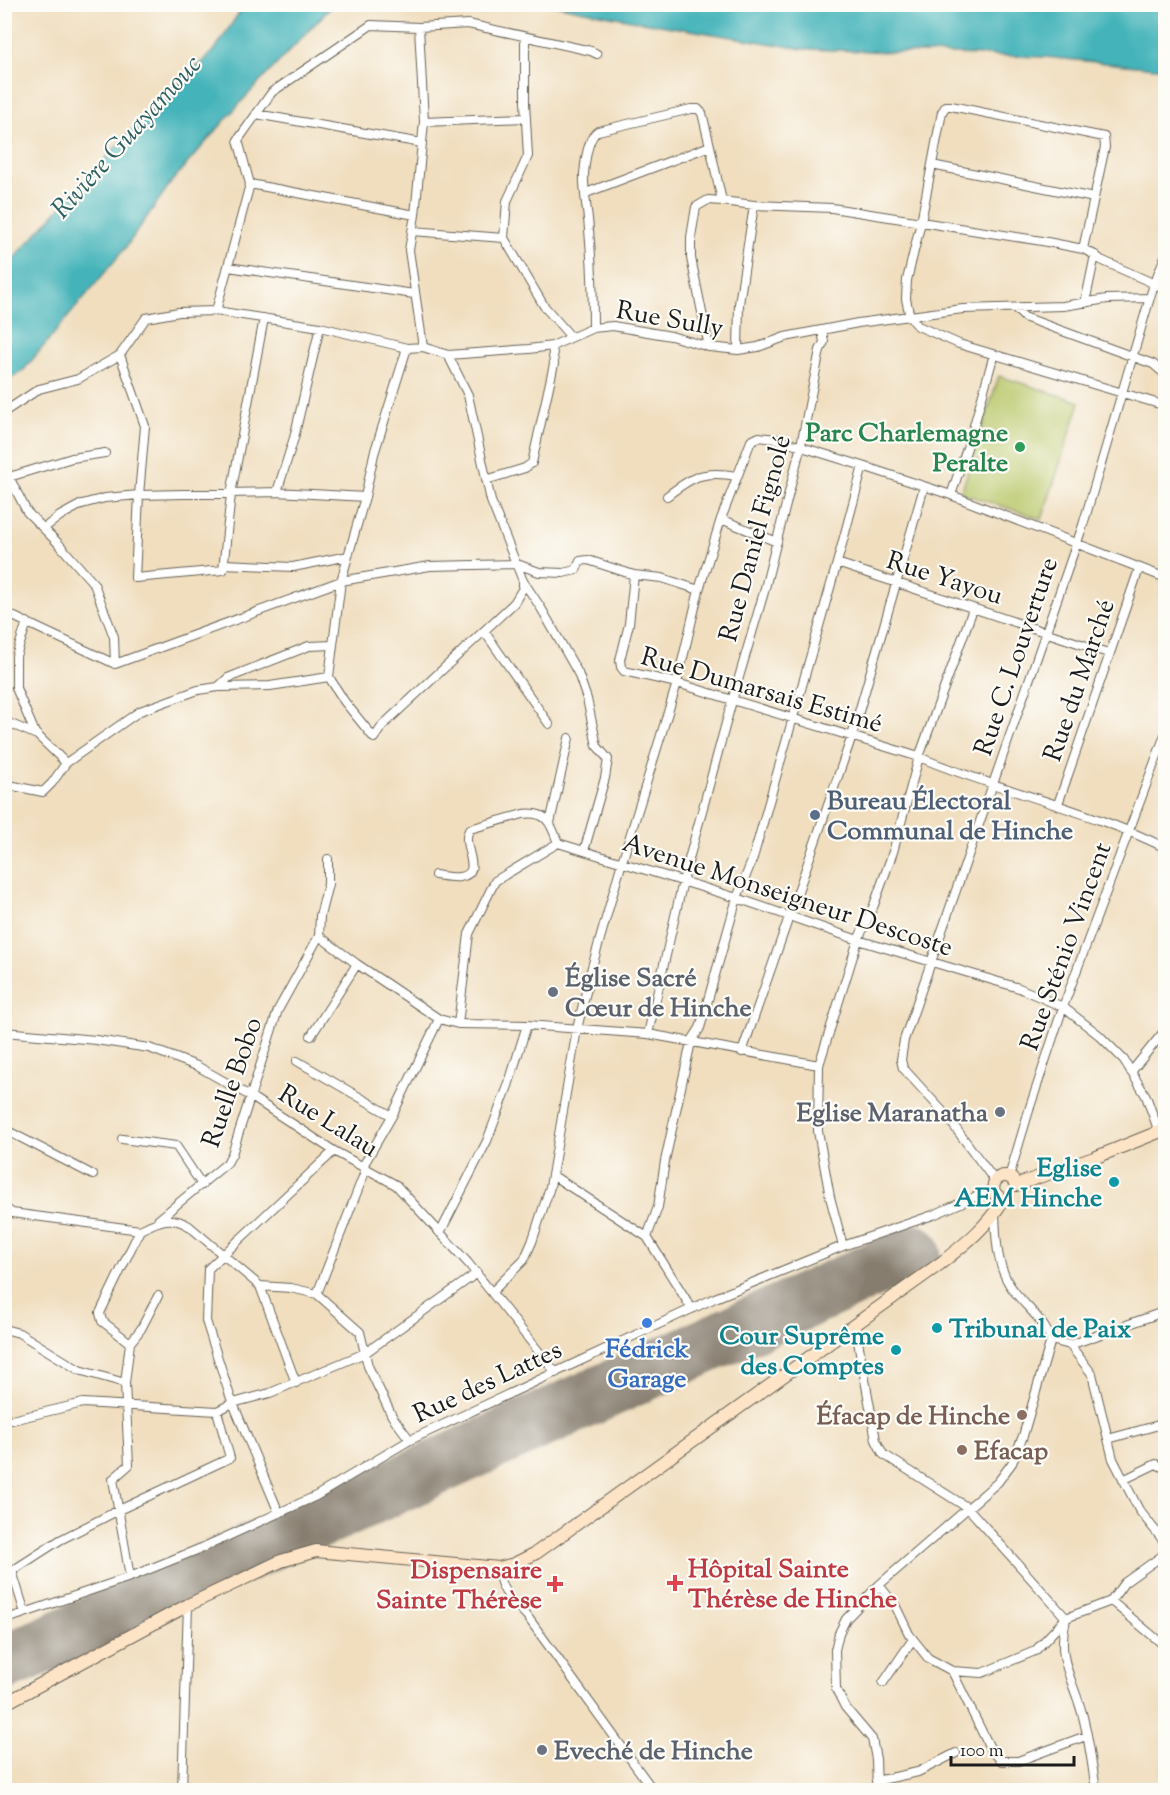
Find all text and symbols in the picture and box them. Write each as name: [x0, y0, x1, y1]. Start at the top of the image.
water label: Rivière Guayamouc: [43, 47, 212, 228]
street label: Rue Sully: [613, 293, 726, 348]
place label: Parc Charlemagne Peralte: [805, 416, 1008, 483]
street label: Rue Daniel Fignolé: [711, 431, 802, 646]
marker: Parc Charlemagne Peralte: [1013, 440, 1027, 454]
street label: Rue Yayou: [881, 543, 1007, 616]
street label: Rue C. Louverture: [966, 553, 1069, 761]
street label: Rue du Marché: [1035, 595, 1125, 767]
street label: Rue Dumarsais Estimé: [636, 639, 887, 744]
place label: Bureau Électoral Communal de Hinche: [827, 784, 1073, 851]
marker: Bureau Électoral Communal de Hinche: [808, 808, 822, 822]
street label: Avenue Monseigneur Descoste: [617, 825, 957, 967]
street label: Rue Sténio Vincent: [1012, 837, 1122, 1056]
place label: Église Sacré Cœur de Hinche: [565, 961, 752, 1028]
marker: Église Sacré Cœur de Hinche: [546, 985, 560, 999]
street label: Ruelle Bobo: [194, 1013, 273, 1153]
street label: Rue Lalau: [270, 1077, 385, 1168]
place label: Eglise Maranatha: [797, 1096, 988, 1133]
marker: Eglise Maranatha: [993, 1105, 1007, 1119]
place label: Eglise AEM Hinche: [954, 1151, 1102, 1218]
marker: Eglise AEM Hinche: [1107, 1175, 1121, 1189]
place label: Tribunal de Paix: [949, 1312, 1131, 1349]
marker: Fédrick Garage: [640, 1316, 654, 1330]
place label: Cour Suprême des Comptes: [719, 1319, 884, 1386]
marker: Tribunal de Paix: [930, 1321, 944, 1335]
place label: Fédrick Garage: [605, 1332, 690, 1399]
street label: Rue des Lattes: [408, 1333, 569, 1434]
marker: Cour Suprême des Comptes: [889, 1343, 903, 1357]
place label: Éfacap de Hinche: [816, 1399, 1010, 1436]
marker: Éfacap de Hinche: [1015, 1408, 1029, 1422]
place label: Efacap: [974, 1434, 1048, 1471]
marker: Efacap: [955, 1443, 969, 1457]
place label: Hôpital Sainte Thérèse de Hinche: [688, 1552, 897, 1619]
place label: Dispensaire Sainte Thérèse: [376, 1553, 542, 1620]
marker: Hôpital Sainte Thérèse de Hinche: [666, 1574, 684, 1592]
marker: Dispensaire Sainte Thérèse: [546, 1575, 564, 1593]
scale bar: [951, 1729, 1074, 1767]
place label: Eveché de Hinche: [554, 1734, 753, 1771]
text: 100 m: [960, 1739, 1004, 1765]
marker: Eveché de Hinche: [535, 1743, 549, 1757]

